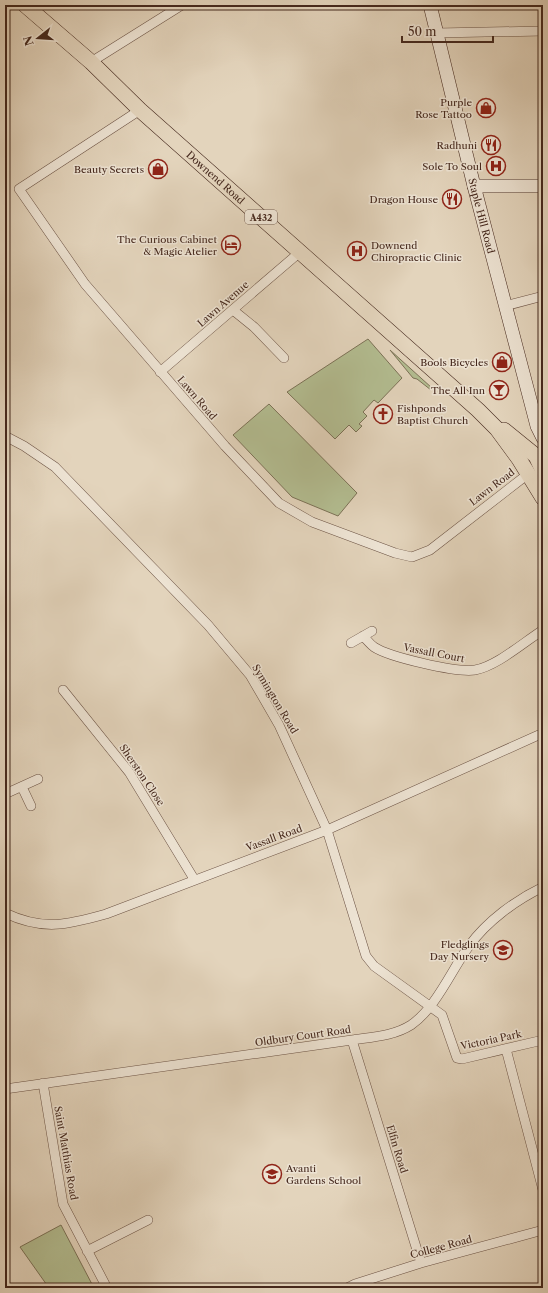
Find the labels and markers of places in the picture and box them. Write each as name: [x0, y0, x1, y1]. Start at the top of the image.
place label: Purple Rose Tattoo: [415, 96, 472, 121]
shop icon: Purple Rose Tattoo: [475, 97, 497, 119]
restaurant icon: Radhuni: [480, 134, 502, 156]
place label: Radhuni: [437, 139, 477, 152]
hospital icon: Sole To Soul: [485, 155, 507, 177]
shop icon: Beauty Secrets: [147, 158, 169, 180]
place label: Sole To Soul: [422, 160, 482, 173]
place label: Beauty Secrets: [74, 163, 144, 176]
restaurant icon: Dragon House: [441, 188, 463, 210]
place label: Dragon House: [370, 193, 438, 206]
place label: The Curious Cabinet & Magic Atelier: [117, 233, 218, 258]
hotel icon: The Curious Cabinet & Magic Atelier: [220, 234, 242, 256]
place label: Downend Chiropractic Clinic: [371, 239, 462, 264]
hospital icon: Downend Chiropractic Clinic: [346, 240, 368, 262]
shop icon: Bools Bicycles: [491, 351, 513, 373]
place label: Bools Bicycles: [420, 356, 488, 369]
bar icon: The All Inn: [488, 379, 510, 401]
place label: The All Inn: [431, 384, 486, 397]
place label: Fishponds Baptist Church: [397, 402, 469, 427]
church icon: Fishponds Baptist Church: [372, 403, 394, 425]
place label: Fledglings Day Nursery: [430, 938, 489, 963]
school or university icon: Fledglings Day Nursery: [492, 939, 514, 961]
place label: Avanti Gardens School: [285, 1162, 361, 1187]
school or university icon: Avanti Gardens School: [261, 1163, 283, 1185]

